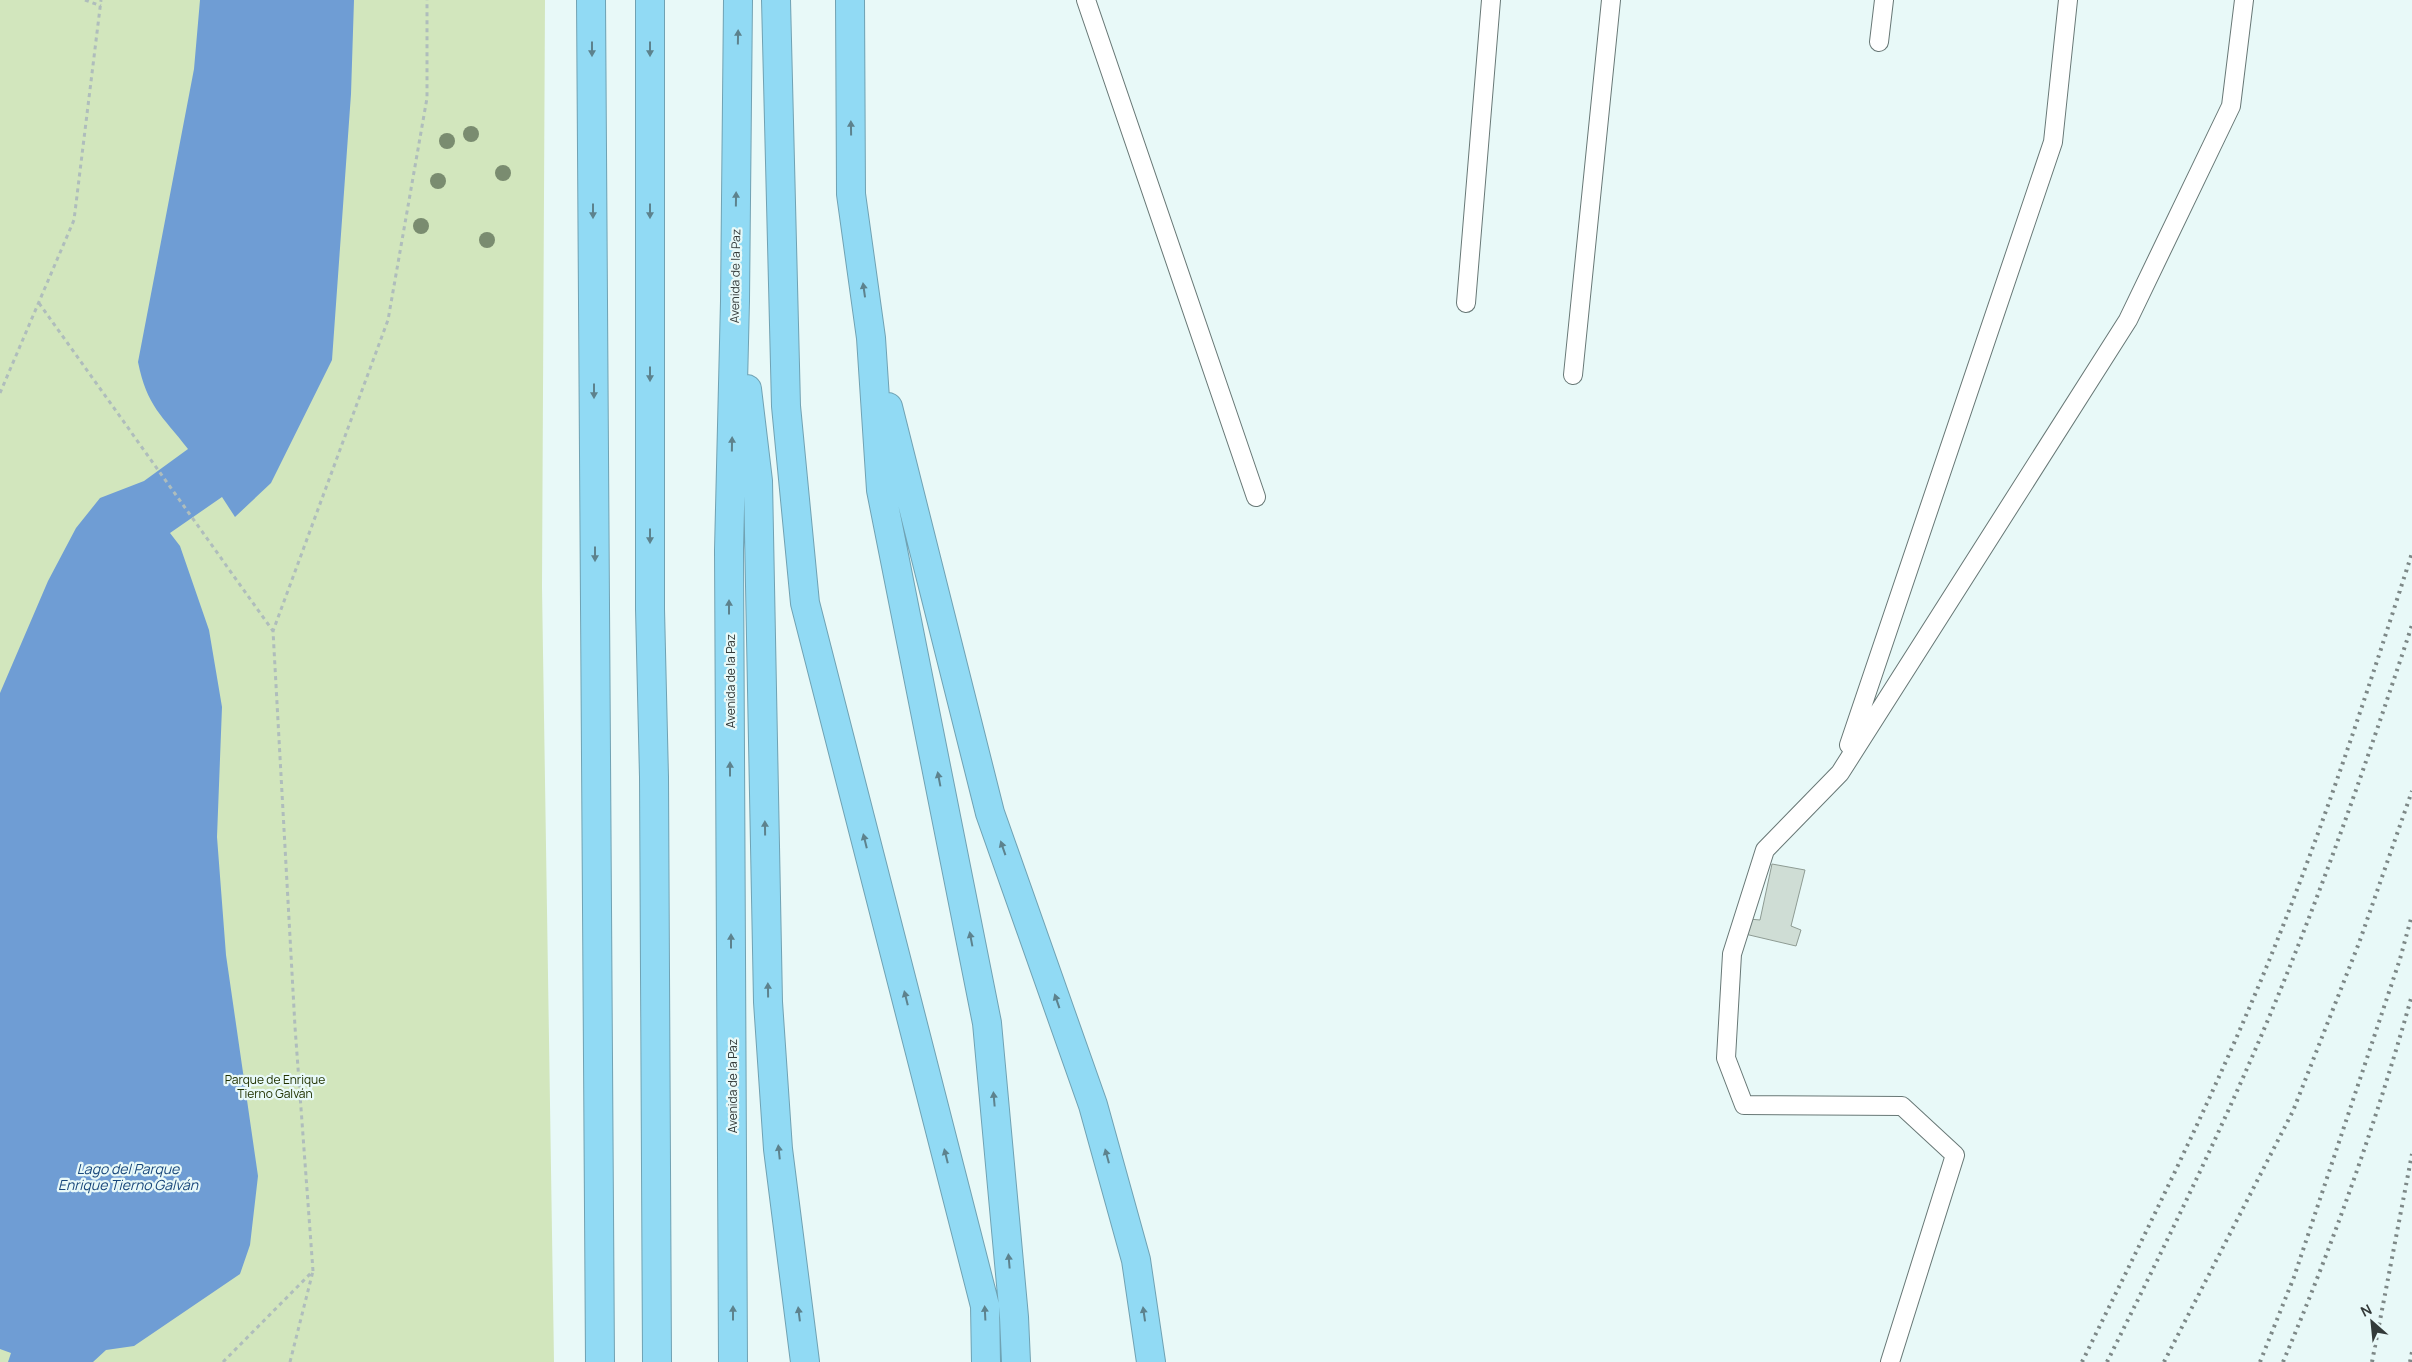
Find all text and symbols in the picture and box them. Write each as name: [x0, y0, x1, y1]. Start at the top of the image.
one-way arrow: [734, 29, 742, 45]
one-way arrow: [588, 41, 596, 57]
one-way arrow: [646, 41, 654, 57]
one-way arrow: [847, 120, 855, 136]
one-way arrow: [732, 191, 740, 207]
one-way arrow: [589, 203, 597, 219]
one-way arrow: [646, 203, 654, 219]
street label: Avenida de la Paz: [726, 229, 744, 323]
one-way arrow: [860, 281, 868, 297]
one-way arrow: [646, 366, 654, 382]
one-way arrow: [590, 383, 598, 399]
one-way arrow: [728, 436, 736, 452]
one-way arrow: [646, 528, 654, 544]
one-way arrow: [591, 546, 599, 562]
one-way arrow: [725, 598, 733, 614]
street label: Avenida de la Paz: [722, 634, 739, 728]
one-way arrow: [726, 761, 734, 777]
one-way arrow: [935, 772, 943, 787]
one-way arrow: [761, 820, 769, 836]
one-way arrow: [861, 833, 869, 848]
one-way arrow: [999, 840, 1007, 855]
one-way arrow: [966, 930, 974, 946]
one-way arrow: [727, 933, 735, 949]
one-way arrow: [764, 982, 772, 998]
one-way arrow: [901, 991, 909, 1006]
one-way arrow: [1053, 994, 1060, 1009]
street label: Avenida de la Paz: [724, 1039, 741, 1133]
park label: Parque de Enrique Tierno Galván: [225, 1071, 325, 1102]
one-way arrow: [990, 1091, 998, 1107]
one-way arrow: [775, 1144, 783, 1160]
one-way arrow: [942, 1148, 950, 1163]
one-way arrow: [1103, 1148, 1111, 1163]
water label: Lago del Parque Enrique Tierno Galván: [58, 1159, 199, 1194]
one-way arrow: [1005, 1253, 1013, 1269]
north arrow: [2347, 1297, 2397, 1347]
text: N: [2357, 1299, 2375, 1321]
one-way arrow: [729, 1305, 737, 1321]
one-way arrow: [795, 1305, 803, 1321]
one-way arrow: [980, 1305, 988, 1321]
one-way arrow: [1139, 1305, 1147, 1321]

